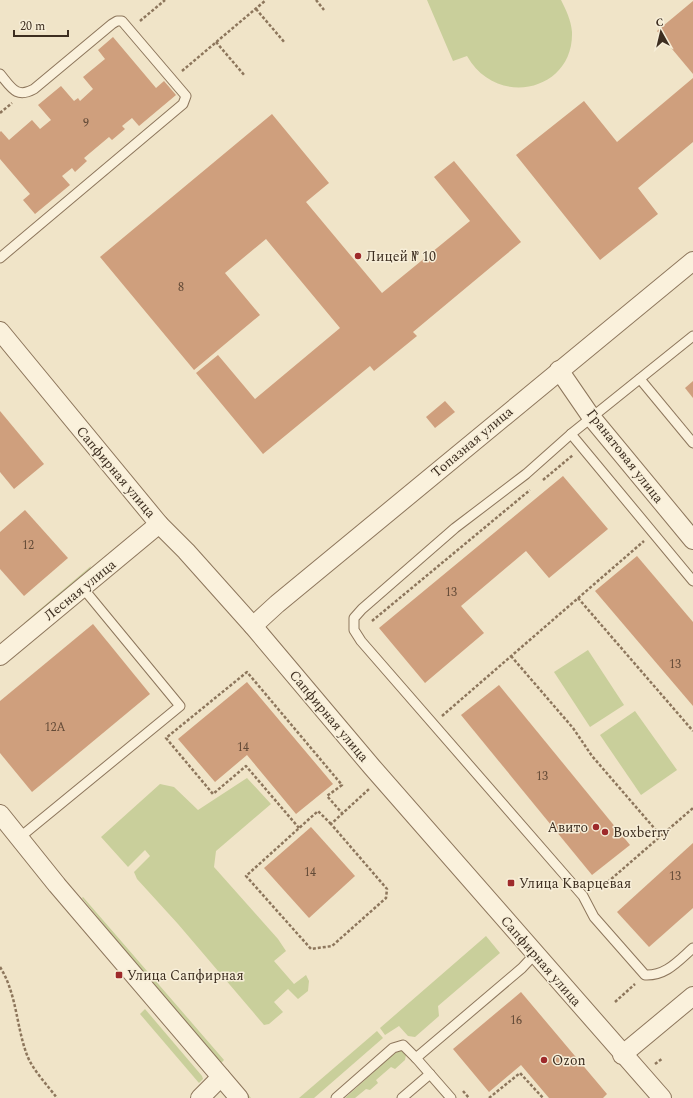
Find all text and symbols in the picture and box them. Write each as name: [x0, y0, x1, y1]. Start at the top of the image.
scale bar: [14, 12, 68, 38]
north arrow: [641, 12, 681, 52]
text: С: [655, 14, 665, 32]
text: 20 m: [20, 17, 45, 36]
house number: 9: [83, 114, 89, 133]
place label: Лицей № 10: [366, 246, 436, 267]
marker: Лицей № 10: [353, 251, 363, 261]
house number: 8: [178, 278, 184, 297]
street label: Топазная улица: [426, 401, 518, 483]
street label: Гранатовая улица: [581, 404, 669, 508]
street label: Сапфирная улица: [71, 421, 161, 523]
house number: 12: [22, 536, 34, 555]
street label: Лесная улица: [39, 554, 121, 626]
house number: 13: [445, 583, 457, 602]
house number: 13: [669, 655, 681, 674]
street label: Сапфирная улица: [284, 665, 374, 767]
house number: 12А: [44, 718, 66, 737]
house number: 14: [237, 738, 249, 757]
house number: 13: [536, 767, 548, 786]
place label: Авито: [548, 817, 588, 838]
marker: Авито: [591, 822, 601, 832]
place label: Boxberry: [613, 822, 670, 843]
marker: Boxberry: [600, 827, 610, 837]
house number: 14: [304, 863, 316, 882]
house number: 13: [669, 867, 681, 886]
place label: Улица Кварцевая: [519, 873, 631, 894]
marker: Улица Кварцевая: [506, 878, 516, 888]
street label: Сапфирная улица: [495, 911, 587, 1011]
place label: Улица Сапфирная: [127, 965, 244, 986]
marker: Улица Сапфирная: [114, 970, 124, 980]
house number: 16: [510, 1011, 522, 1030]
place label: Ozon: [552, 1050, 586, 1071]
marker: Ozon: [539, 1055, 549, 1065]

